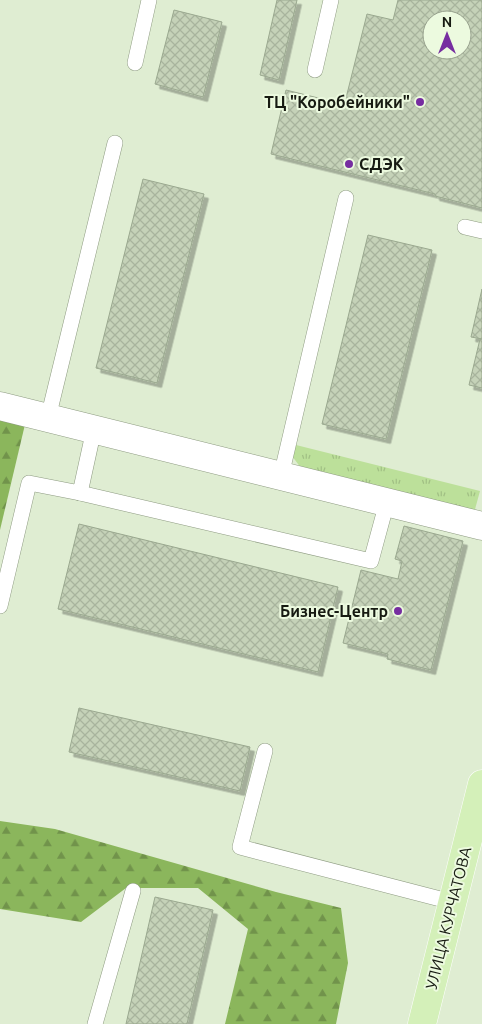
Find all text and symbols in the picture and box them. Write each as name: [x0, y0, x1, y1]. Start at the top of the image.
north arrow: [422, 10, 472, 60]
text: N: [442, 14, 452, 30]
place label: ТЦ "Коробейники": [264, 93, 410, 111]
marker: ТЦ "Коробейники": [414, 96, 426, 108]
place label: СДЭК: [359, 155, 404, 173]
marker: СДЭК: [343, 158, 355, 170]
place label: Бизнес-Центр: [280, 602, 388, 620]
marker: Бизнес-Центр: [392, 605, 404, 617]
street label: УЛИЦА КУРЧАТОВА: [422, 844, 475, 991]

